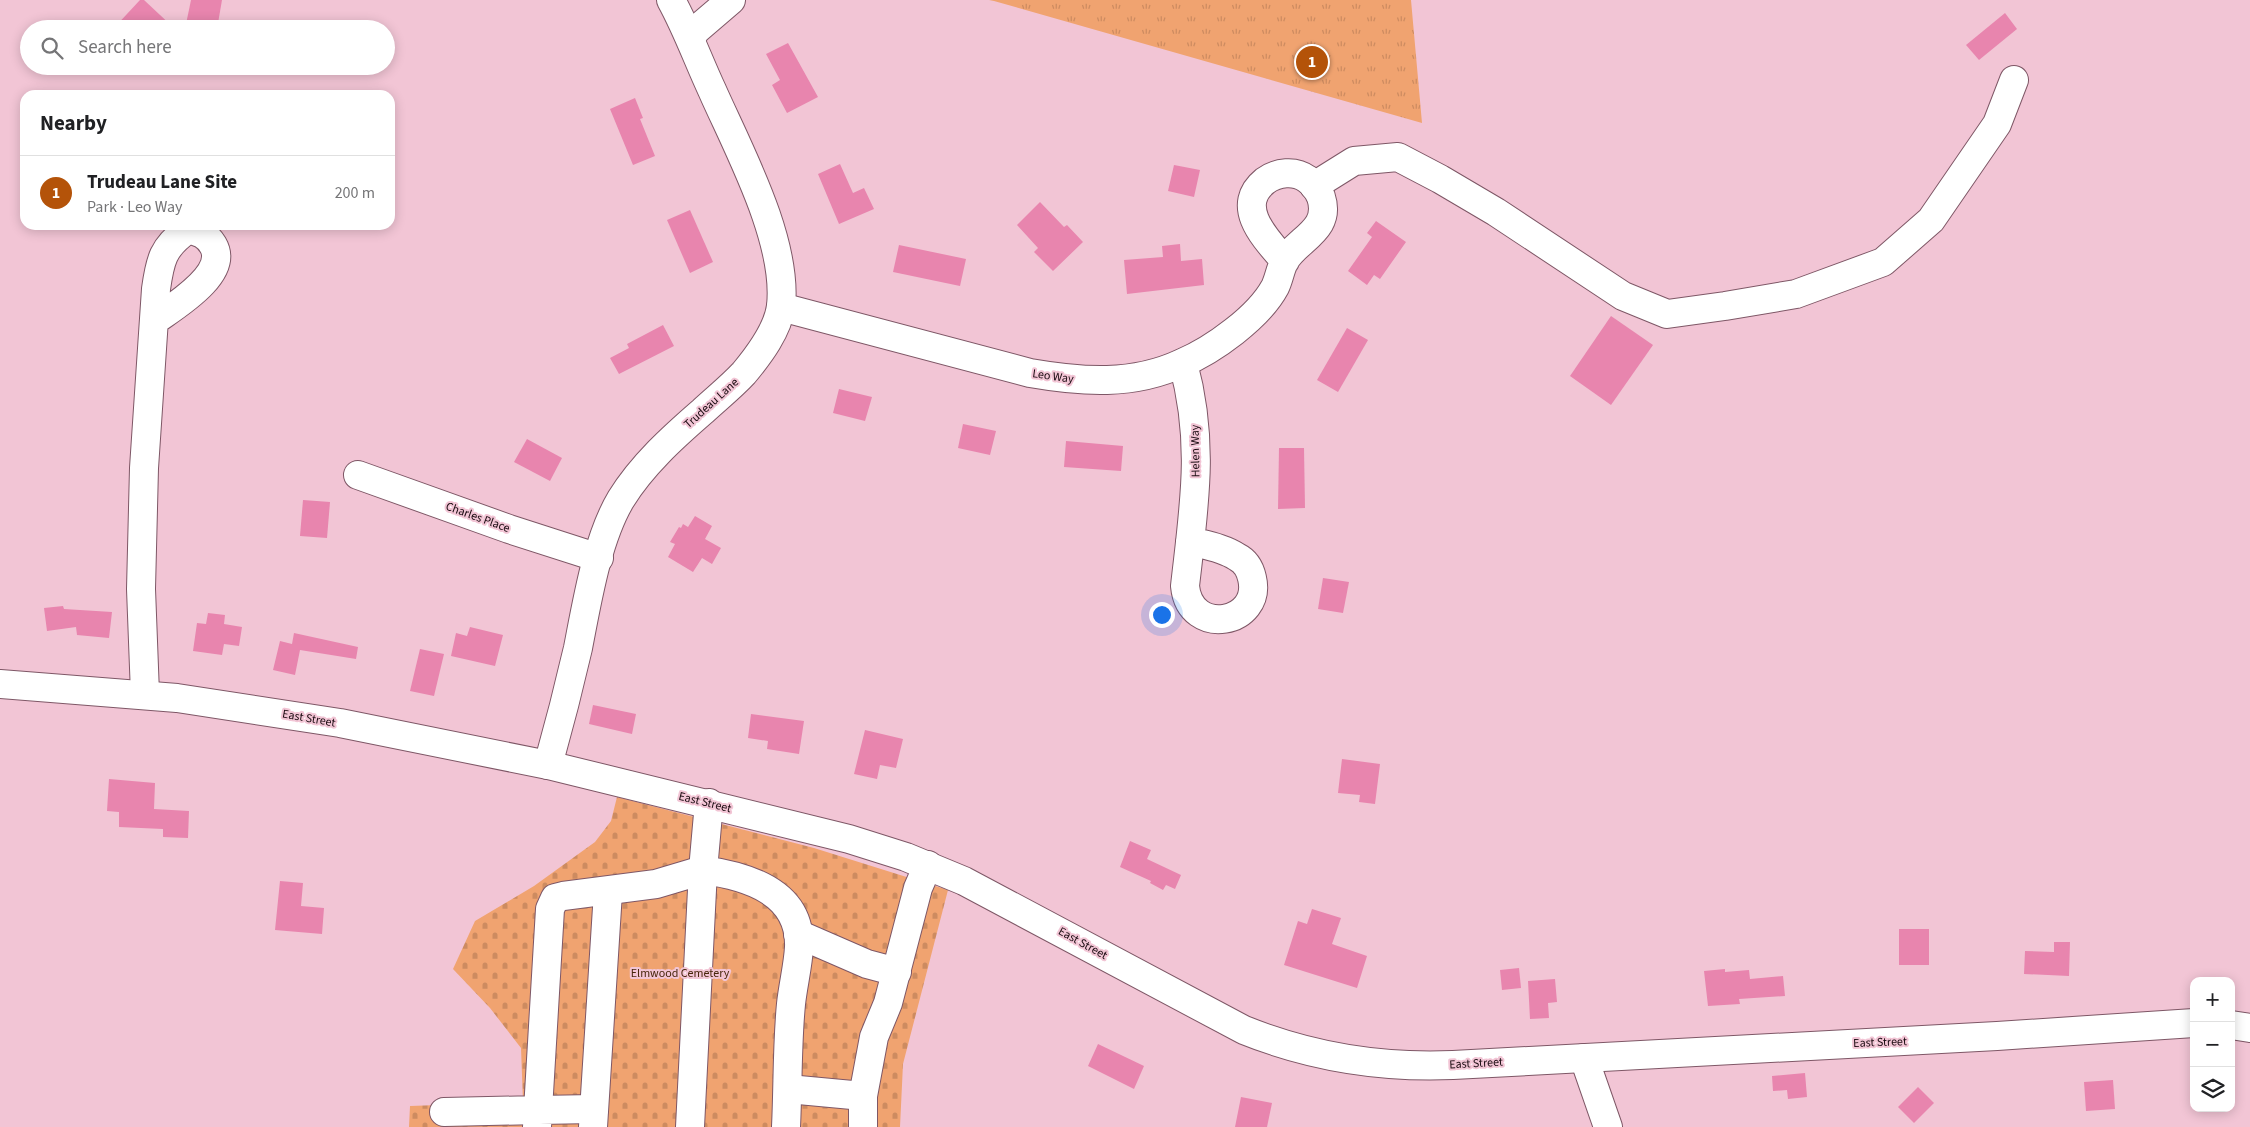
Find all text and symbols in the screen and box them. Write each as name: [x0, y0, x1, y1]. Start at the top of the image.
search box: [20, 20, 395, 75]
icon: search: [38, 34, 66, 62]
text: Search here: [78, 34, 172, 61]
pin: 1: [1296, 43, 1328, 81]
text: Nearby: [40, 108, 107, 138]
text: Trudeau Lane Site: [87, 169, 237, 196]
text: 1: [52, 182, 60, 204]
text: 200 m: [335, 182, 375, 204]
text: Park · Leo Way: [87, 196, 183, 218]
street label: Leo Way: [1031, 365, 1075, 388]
street label: Trudeau Lane: [680, 374, 742, 433]
street label: Helen Way: [1187, 424, 1204, 477]
street label: Charles Place: [443, 498, 512, 537]
your location: [1149, 602, 1175, 628]
street label: East Street: [281, 705, 337, 732]
street label: East Street: [677, 788, 733, 817]
street label: East Street: [1055, 923, 1110, 964]
park label: Elmwood Cemetery: [631, 965, 730, 982]
map controls: [2190, 977, 2235, 1112]
button: +: [2190, 977, 2235, 1022]
button: −: [2190, 1022, 2235, 1067]
street label: East Street: [1853, 1033, 1907, 1052]
street label: East Street: [1449, 1054, 1503, 1073]
button: layers: [2190, 1067, 2235, 1112]

